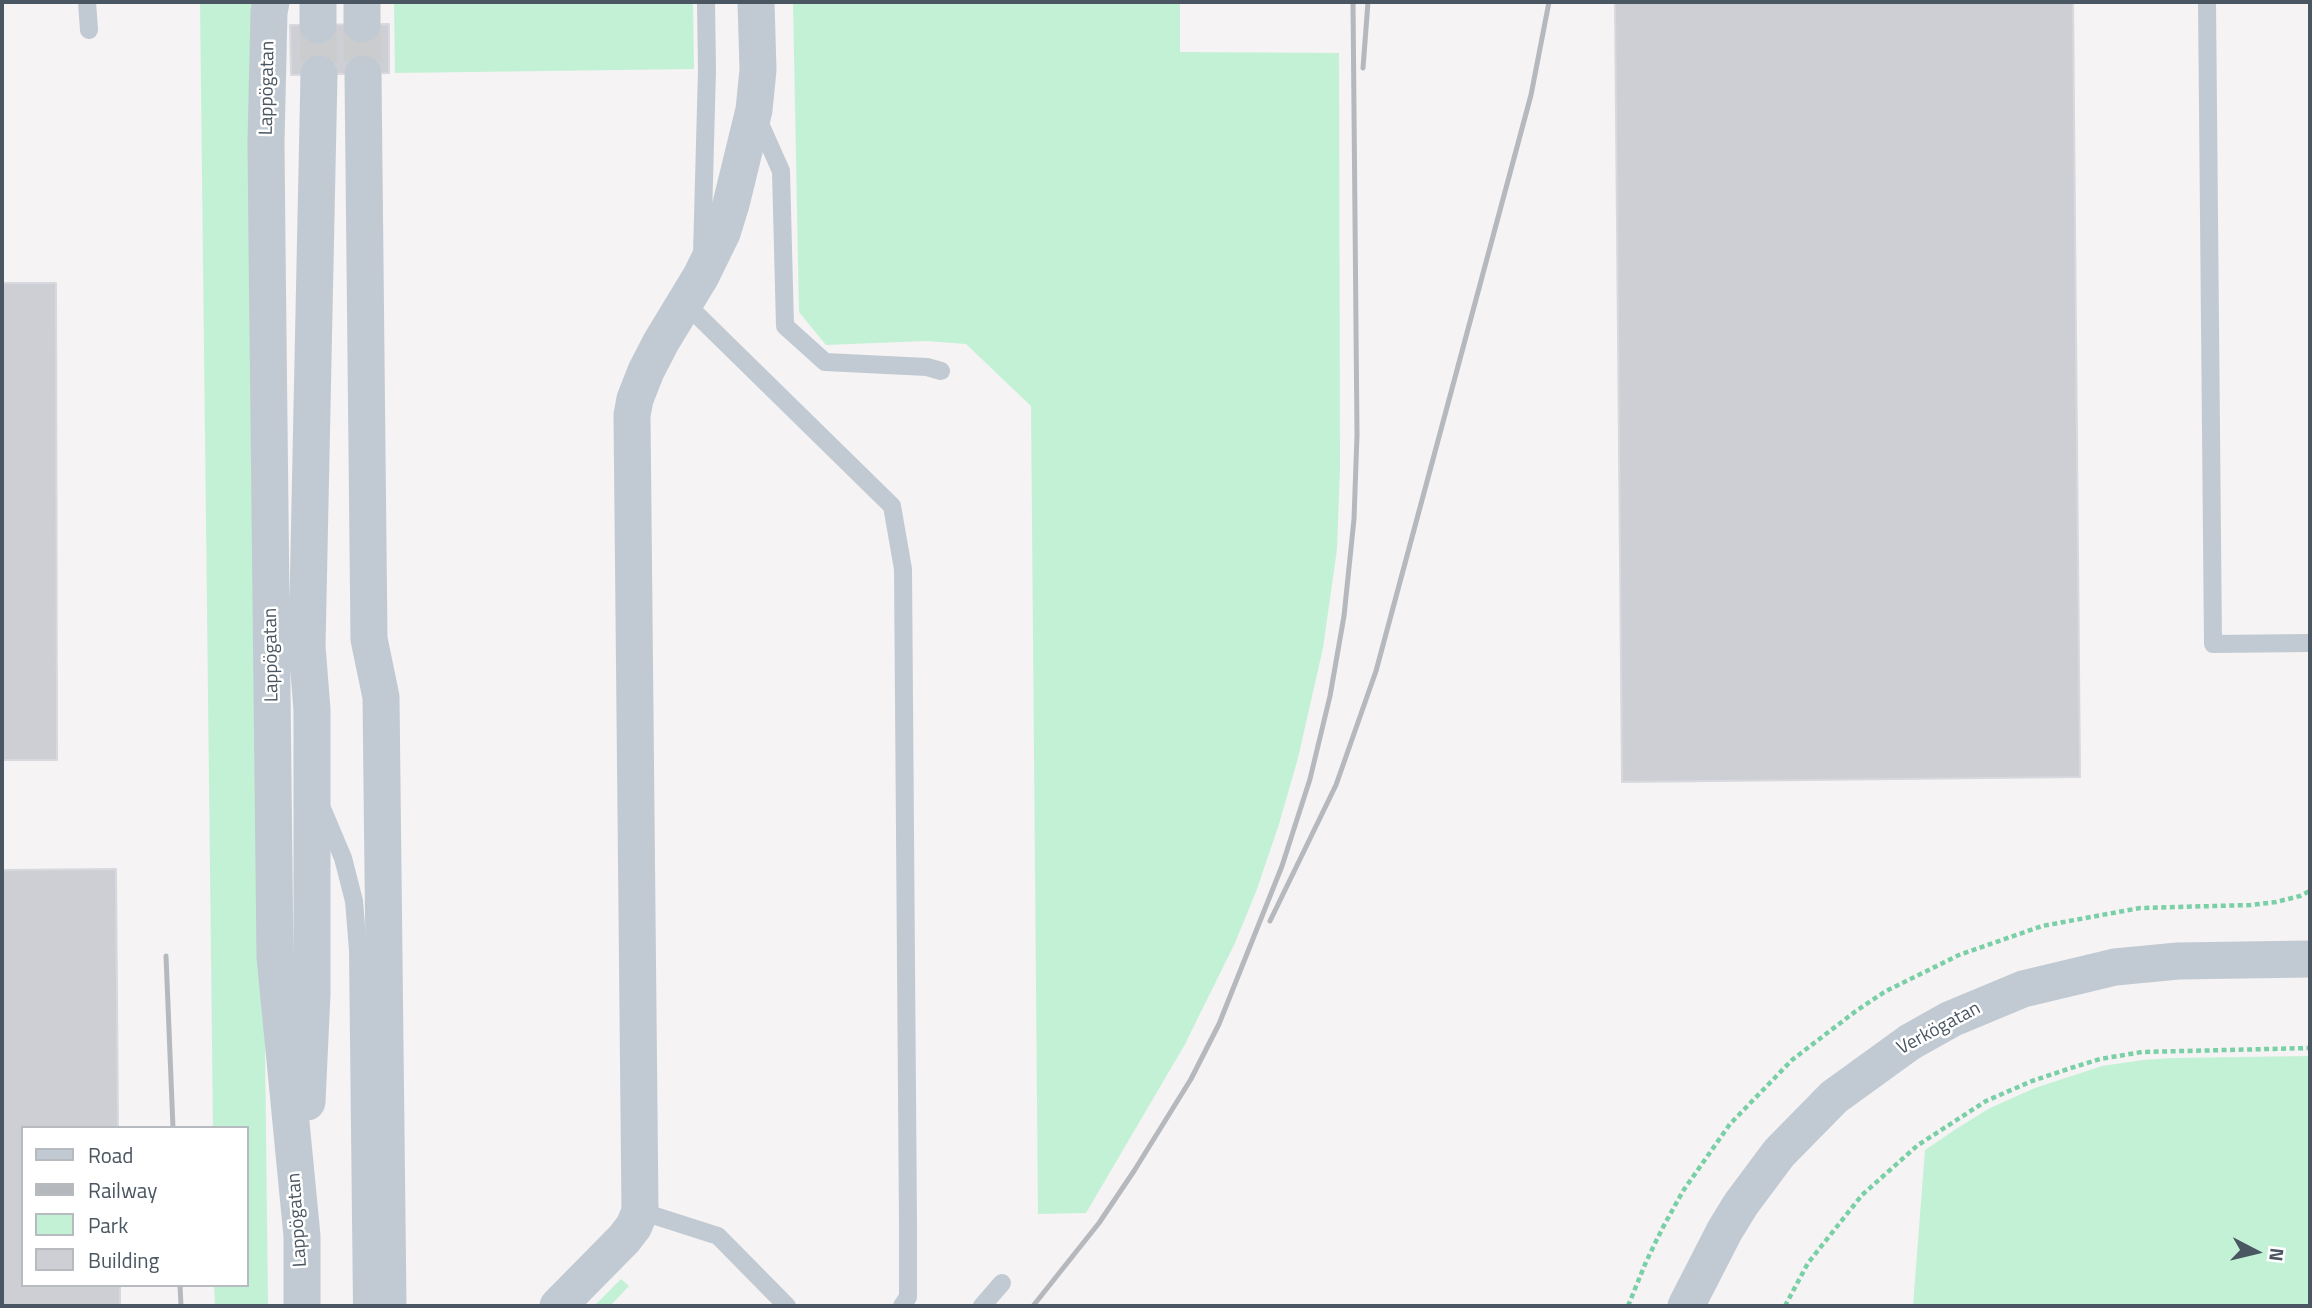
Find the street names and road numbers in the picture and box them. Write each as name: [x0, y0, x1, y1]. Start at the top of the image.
street label: Lappögatan: [256, 41, 280, 135]
street label: Lappögatan: [260, 608, 284, 702]
street label: Verkögatan: [1893, 998, 1985, 1060]
street label: Lappögatan: [283, 1172, 313, 1268]

